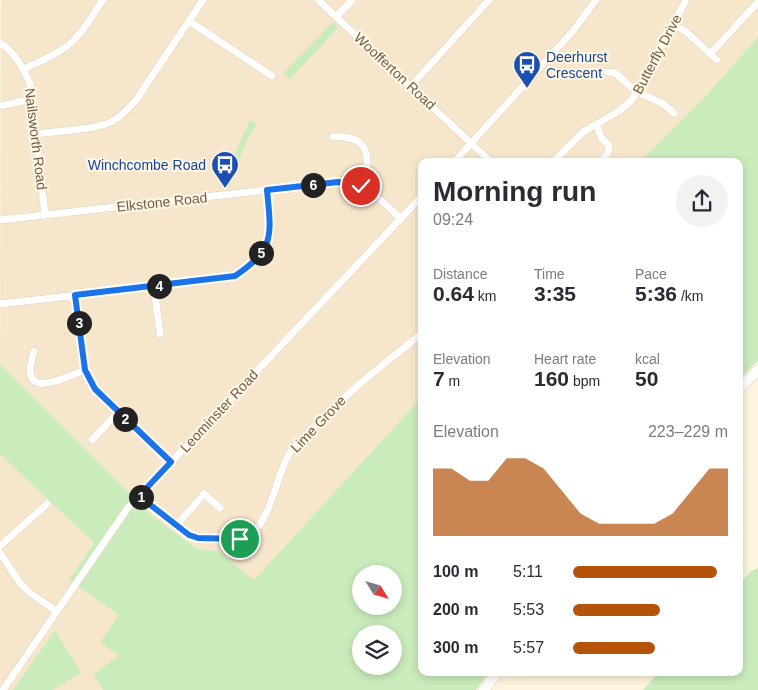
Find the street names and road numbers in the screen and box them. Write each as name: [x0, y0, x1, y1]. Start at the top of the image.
street label: Butterfly Drive: [629, 11, 685, 97]
street label: Woofferton Road: [351, 29, 439, 113]
street label: Nailsworth Road: [22, 87, 50, 191]
street label: Elkstone Road: [116, 189, 208, 215]
street label: Leominster Road: [177, 367, 261, 455]
street label: Lime Grove: [287, 392, 349, 456]

